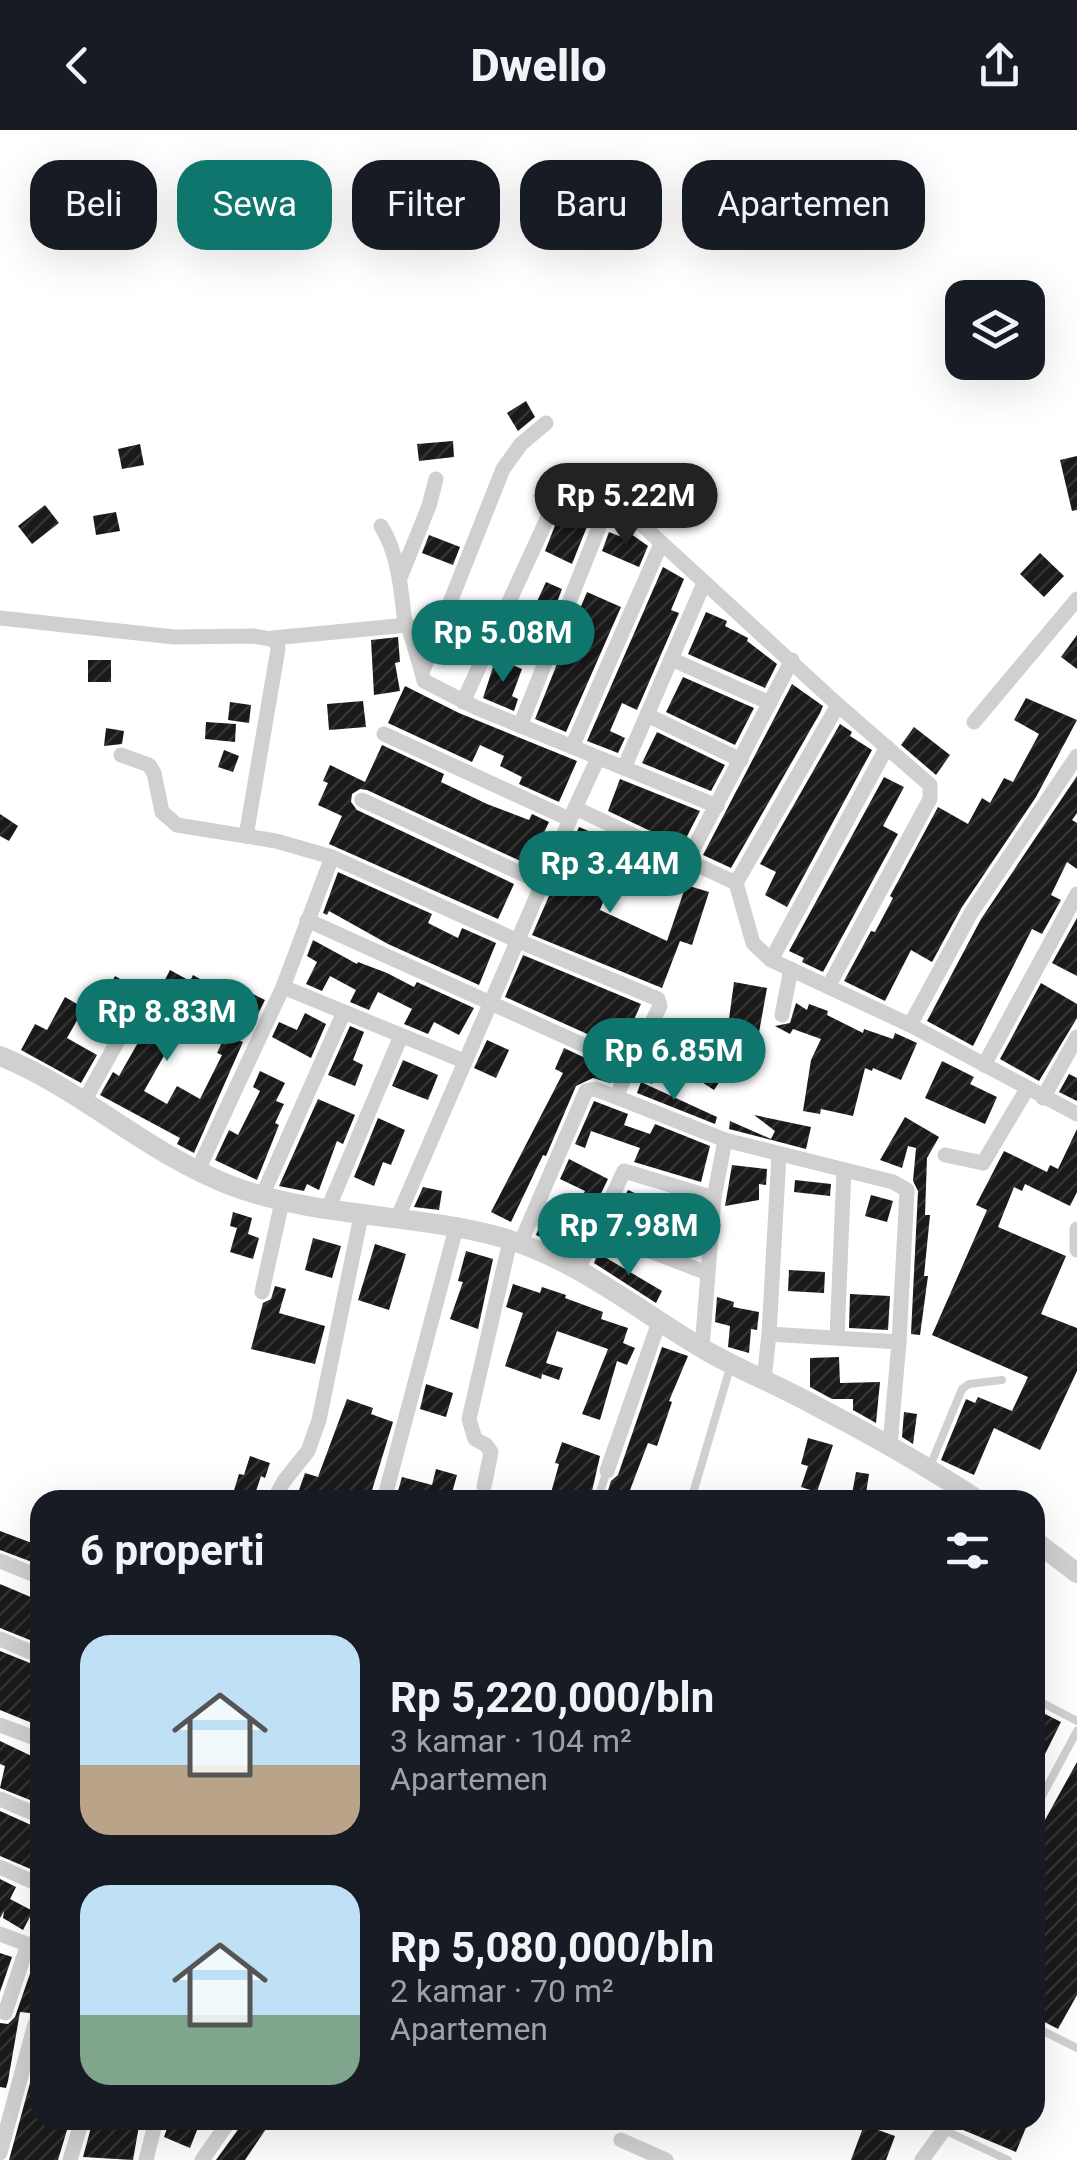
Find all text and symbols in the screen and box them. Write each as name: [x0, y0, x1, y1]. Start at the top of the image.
icon: back: [50, 38, 105, 93]
icon: share: [972, 38, 1027, 93]
text: Dwello: [470, 39, 607, 92]
chip: Beli: [30, 160, 157, 250]
chip: Sewa: [177, 160, 332, 250]
chip: Filter: [352, 160, 500, 250]
chip: Baru: [520, 160, 662, 250]
chip: Apartemen: [682, 160, 925, 250]
map controls: [945, 280, 1045, 380]
button: layers: [945, 280, 1045, 380]
pin: Rp 5.22M: [523, 463, 729, 548]
text: Rp 5.22M: [557, 476, 695, 514]
pin: Rp 5.08M: [400, 600, 606, 685]
text: Rp 5.08M: [434, 613, 572, 651]
pin: Rp 3.44M: [507, 831, 713, 916]
text: Rp 3.44M: [541, 844, 679, 882]
pin: Rp 8.83M: [64, 979, 270, 1064]
text: Rp 8.83M: [98, 992, 236, 1030]
pin: Rp 6.85M: [571, 1018, 777, 1103]
text: Rp 6.85M: [605, 1031, 743, 1069]
pin: Rp 7.98M: [526, 1193, 732, 1278]
text: Rp 7.98M: [560, 1206, 698, 1244]
icon: filters: [940, 1523, 995, 1578]
text: 6 properti: [80, 1526, 265, 1575]
text: Rp 5,220,000/bln: [390, 1673, 714, 1722]
icon: home: [160, 1675, 280, 1795]
text: 3 kamar · 104 m²: [390, 1722, 632, 1760]
text: Apartemen: [390, 1760, 548, 1798]
text: Rp 5,080,000/bln: [390, 1923, 714, 1972]
icon: home: [160, 1925, 280, 2045]
text: 2 kamar · 70 m²: [390, 1972, 614, 2010]
text: Apartemen: [390, 2010, 548, 2048]

